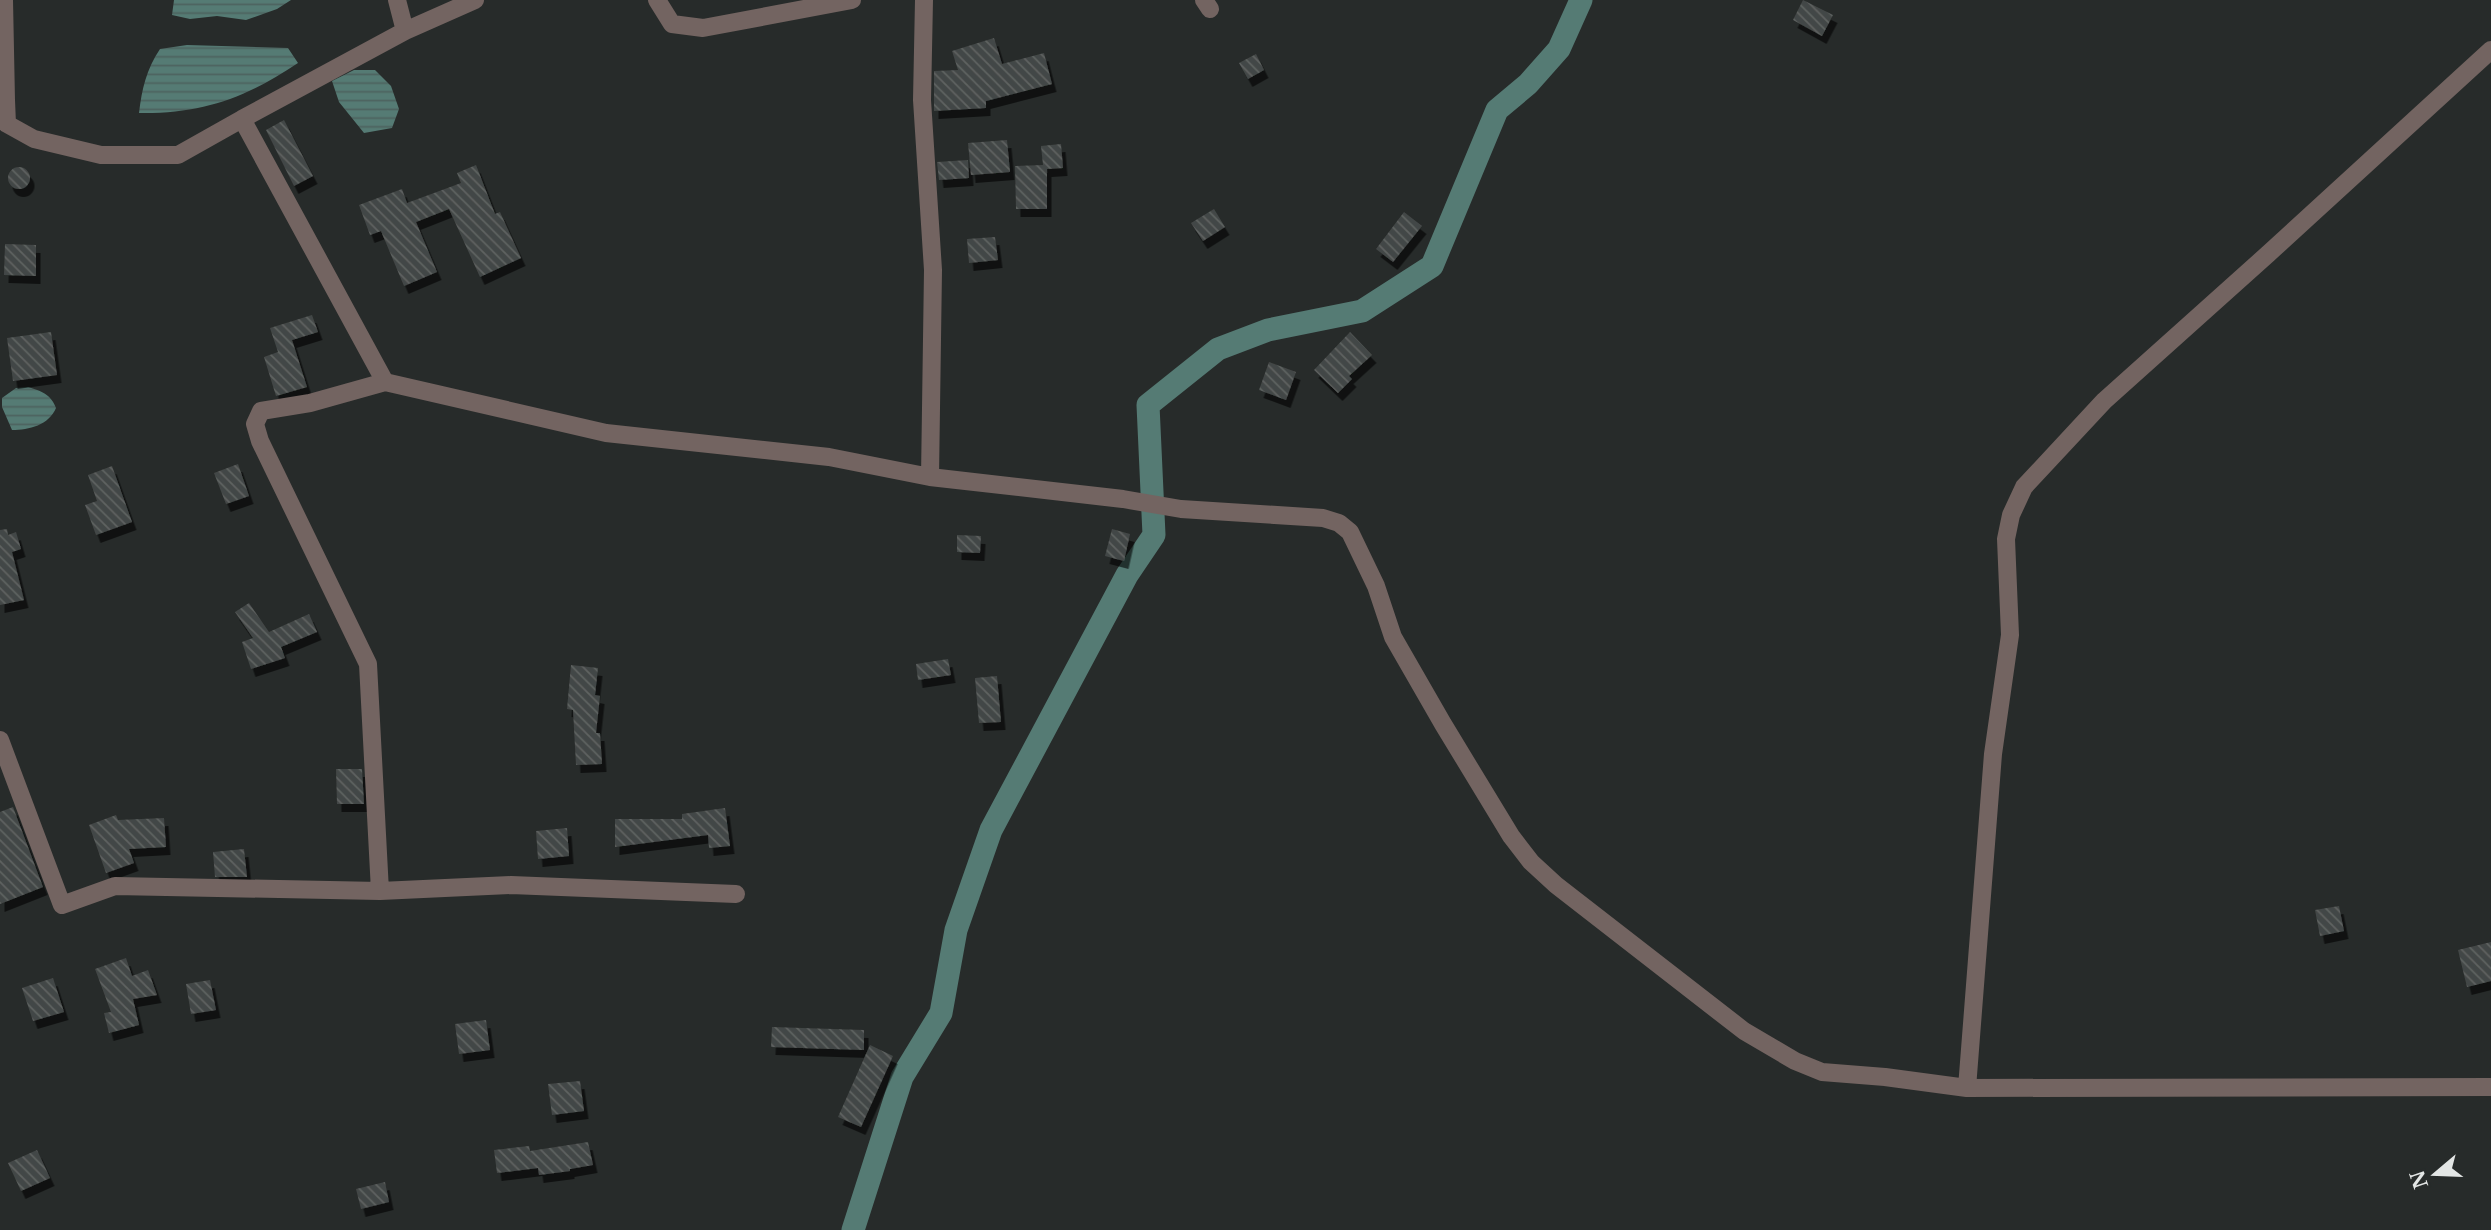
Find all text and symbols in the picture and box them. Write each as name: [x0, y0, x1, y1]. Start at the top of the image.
north arrow: [2400, 1139, 2470, 1209]
text: N: [2406, 1167, 2433, 1192]

